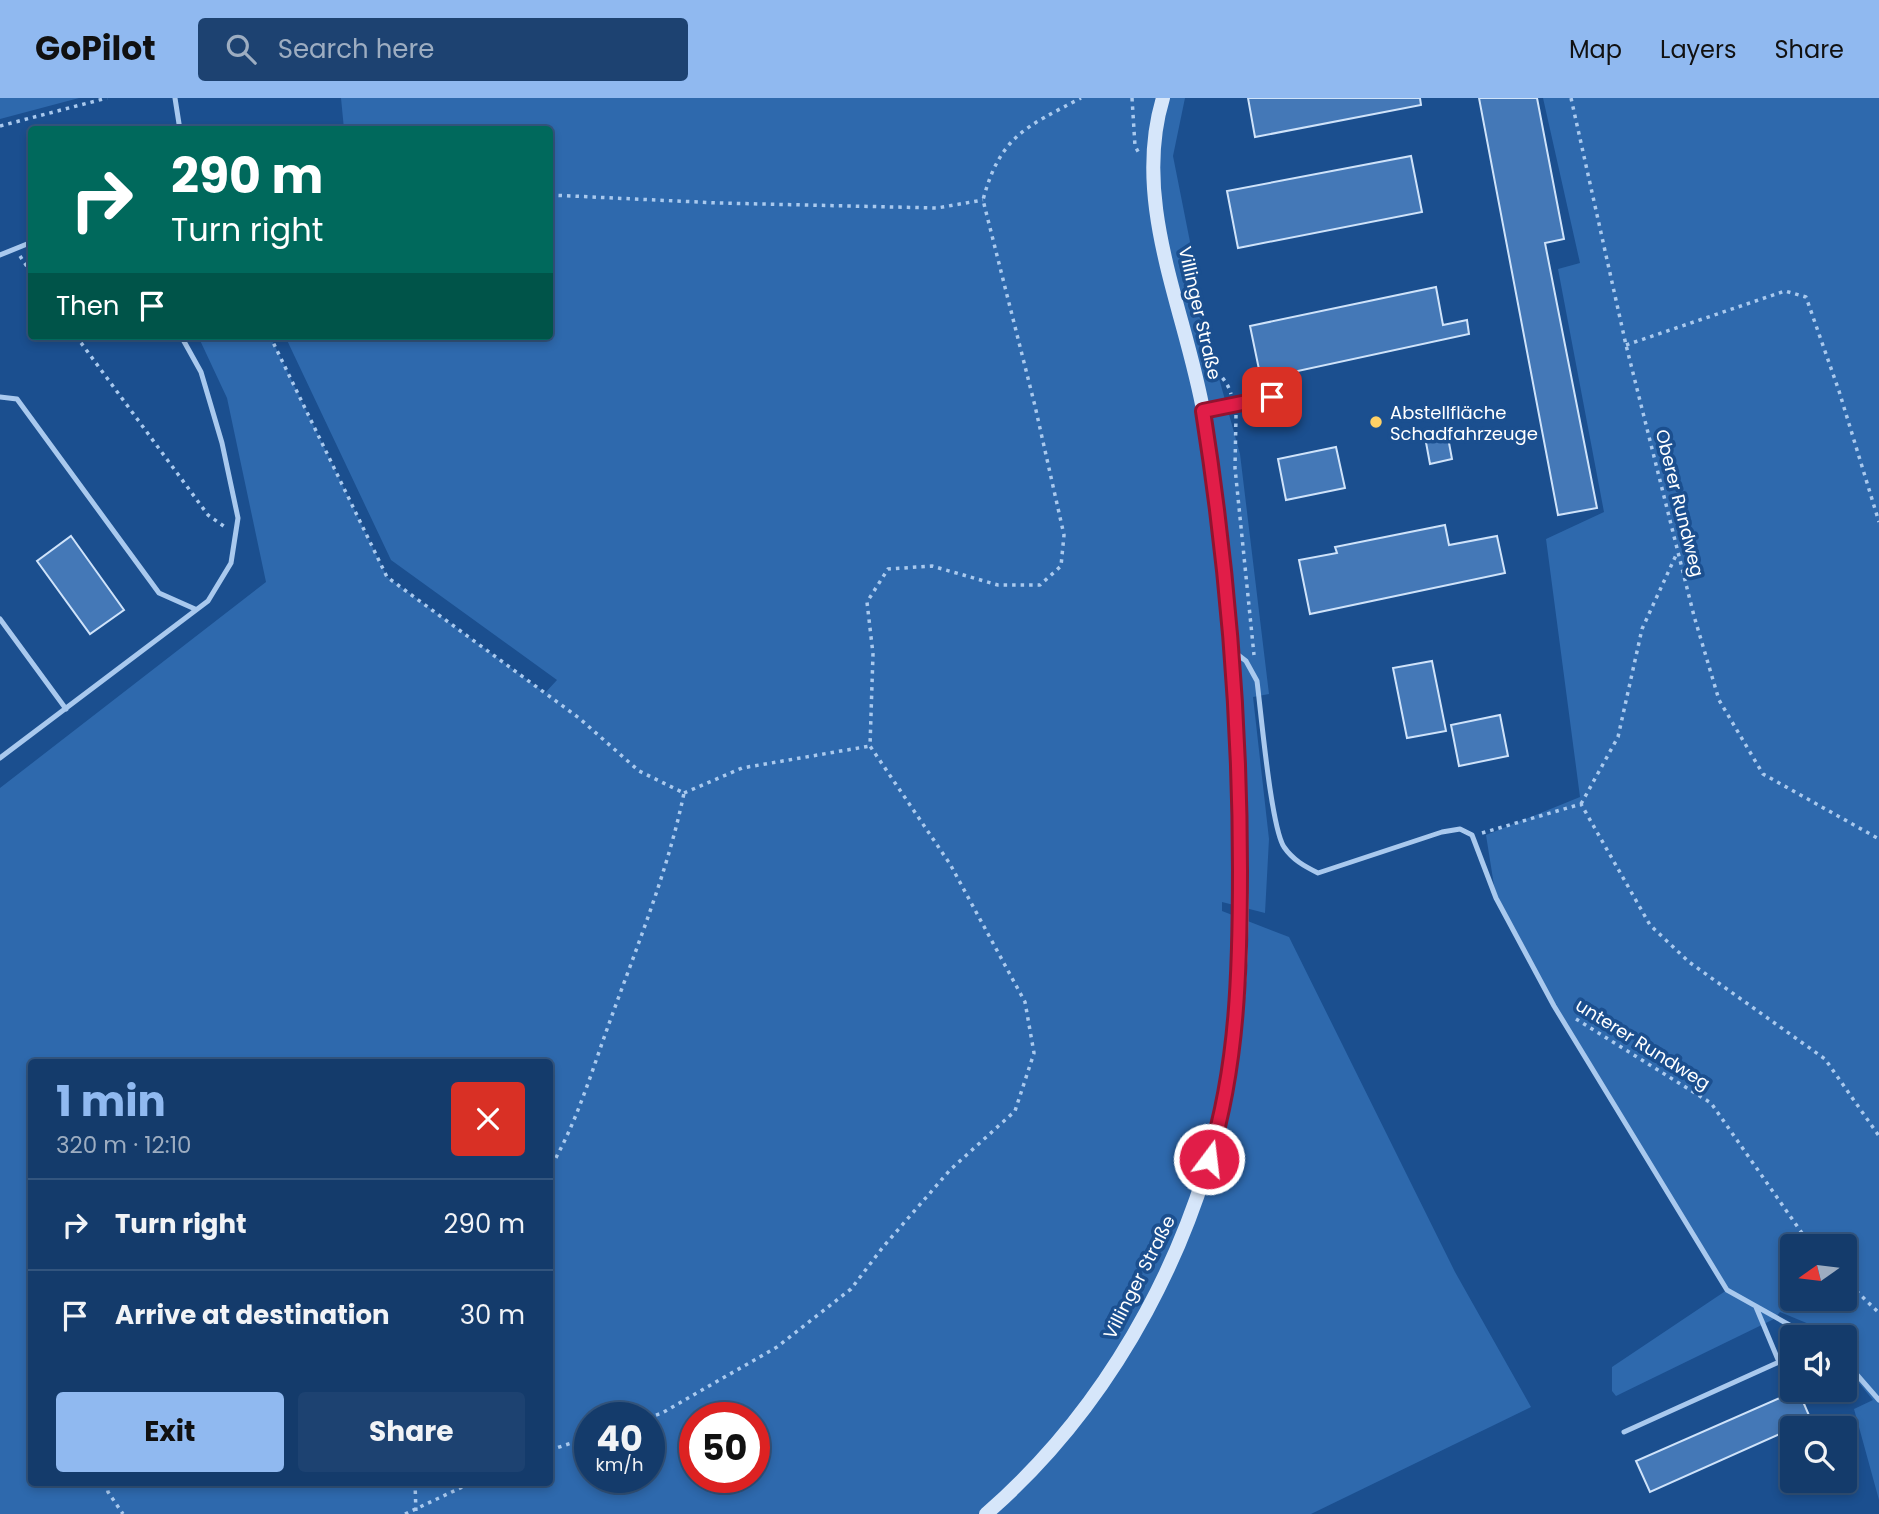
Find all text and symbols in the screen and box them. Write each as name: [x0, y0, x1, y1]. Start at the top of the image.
search box: [198, 18, 688, 81]
text: GoPilot: [35, 25, 156, 72]
icon: search: [222, 30, 260, 68]
text: Search here: [278, 31, 434, 67]
text: Map: [1569, 33, 1622, 66]
text: Layers: [1660, 33, 1736, 66]
text: Share: [1774, 33, 1844, 66]
text: 290 m: [171, 142, 323, 210]
icon: right: [56, 154, 147, 245]
text: Turn right: [171, 207, 323, 252]
street label: Villinger Straße: [1173, 244, 1227, 382]
icon: arrive: [133, 287, 171, 325]
text: Then: [56, 288, 119, 324]
pin: [1242, 367, 1302, 427]
icon: arrive: [1253, 378, 1291, 416]
place label: Abstellfläche Schadfahrzeuge: [1390, 400, 1538, 446]
marker: Abstellfläche Schadfahrzeuge: [1368, 414, 1384, 430]
street label: Oberer Rundweg: [1650, 427, 1710, 579]
street label: unterer Rundweg: [1571, 992, 1715, 1096]
text: 1 min: [56, 1072, 166, 1131]
button: close: [451, 1082, 525, 1156]
position arrow: [1172, 1122, 1246, 1196]
text: 320 m · 12:10: [56, 1129, 192, 1161]
icon: right: [56, 1206, 94, 1244]
text: Turn right: [115, 1206, 247, 1242]
text: 290 m: [444, 1206, 525, 1242]
street label: Villinger Straße: [1097, 1211, 1181, 1343]
north arrow: [1780, 1234, 1857, 1311]
map controls: [1780, 1234, 1857, 1493]
icon: arrive: [56, 1297, 94, 1335]
text: Arrive at destination: [115, 1297, 390, 1333]
text: 30 m: [460, 1297, 525, 1333]
button: sound: [1780, 1325, 1857, 1402]
button: Exit: [56, 1392, 284, 1472]
button: Share: [298, 1392, 525, 1472]
speed limit sign: 50: [679, 1402, 770, 1493]
text: 40: [596, 1414, 643, 1463]
button: search: [1780, 1416, 1857, 1493]
text: km/h: [596, 1452, 643, 1477]

